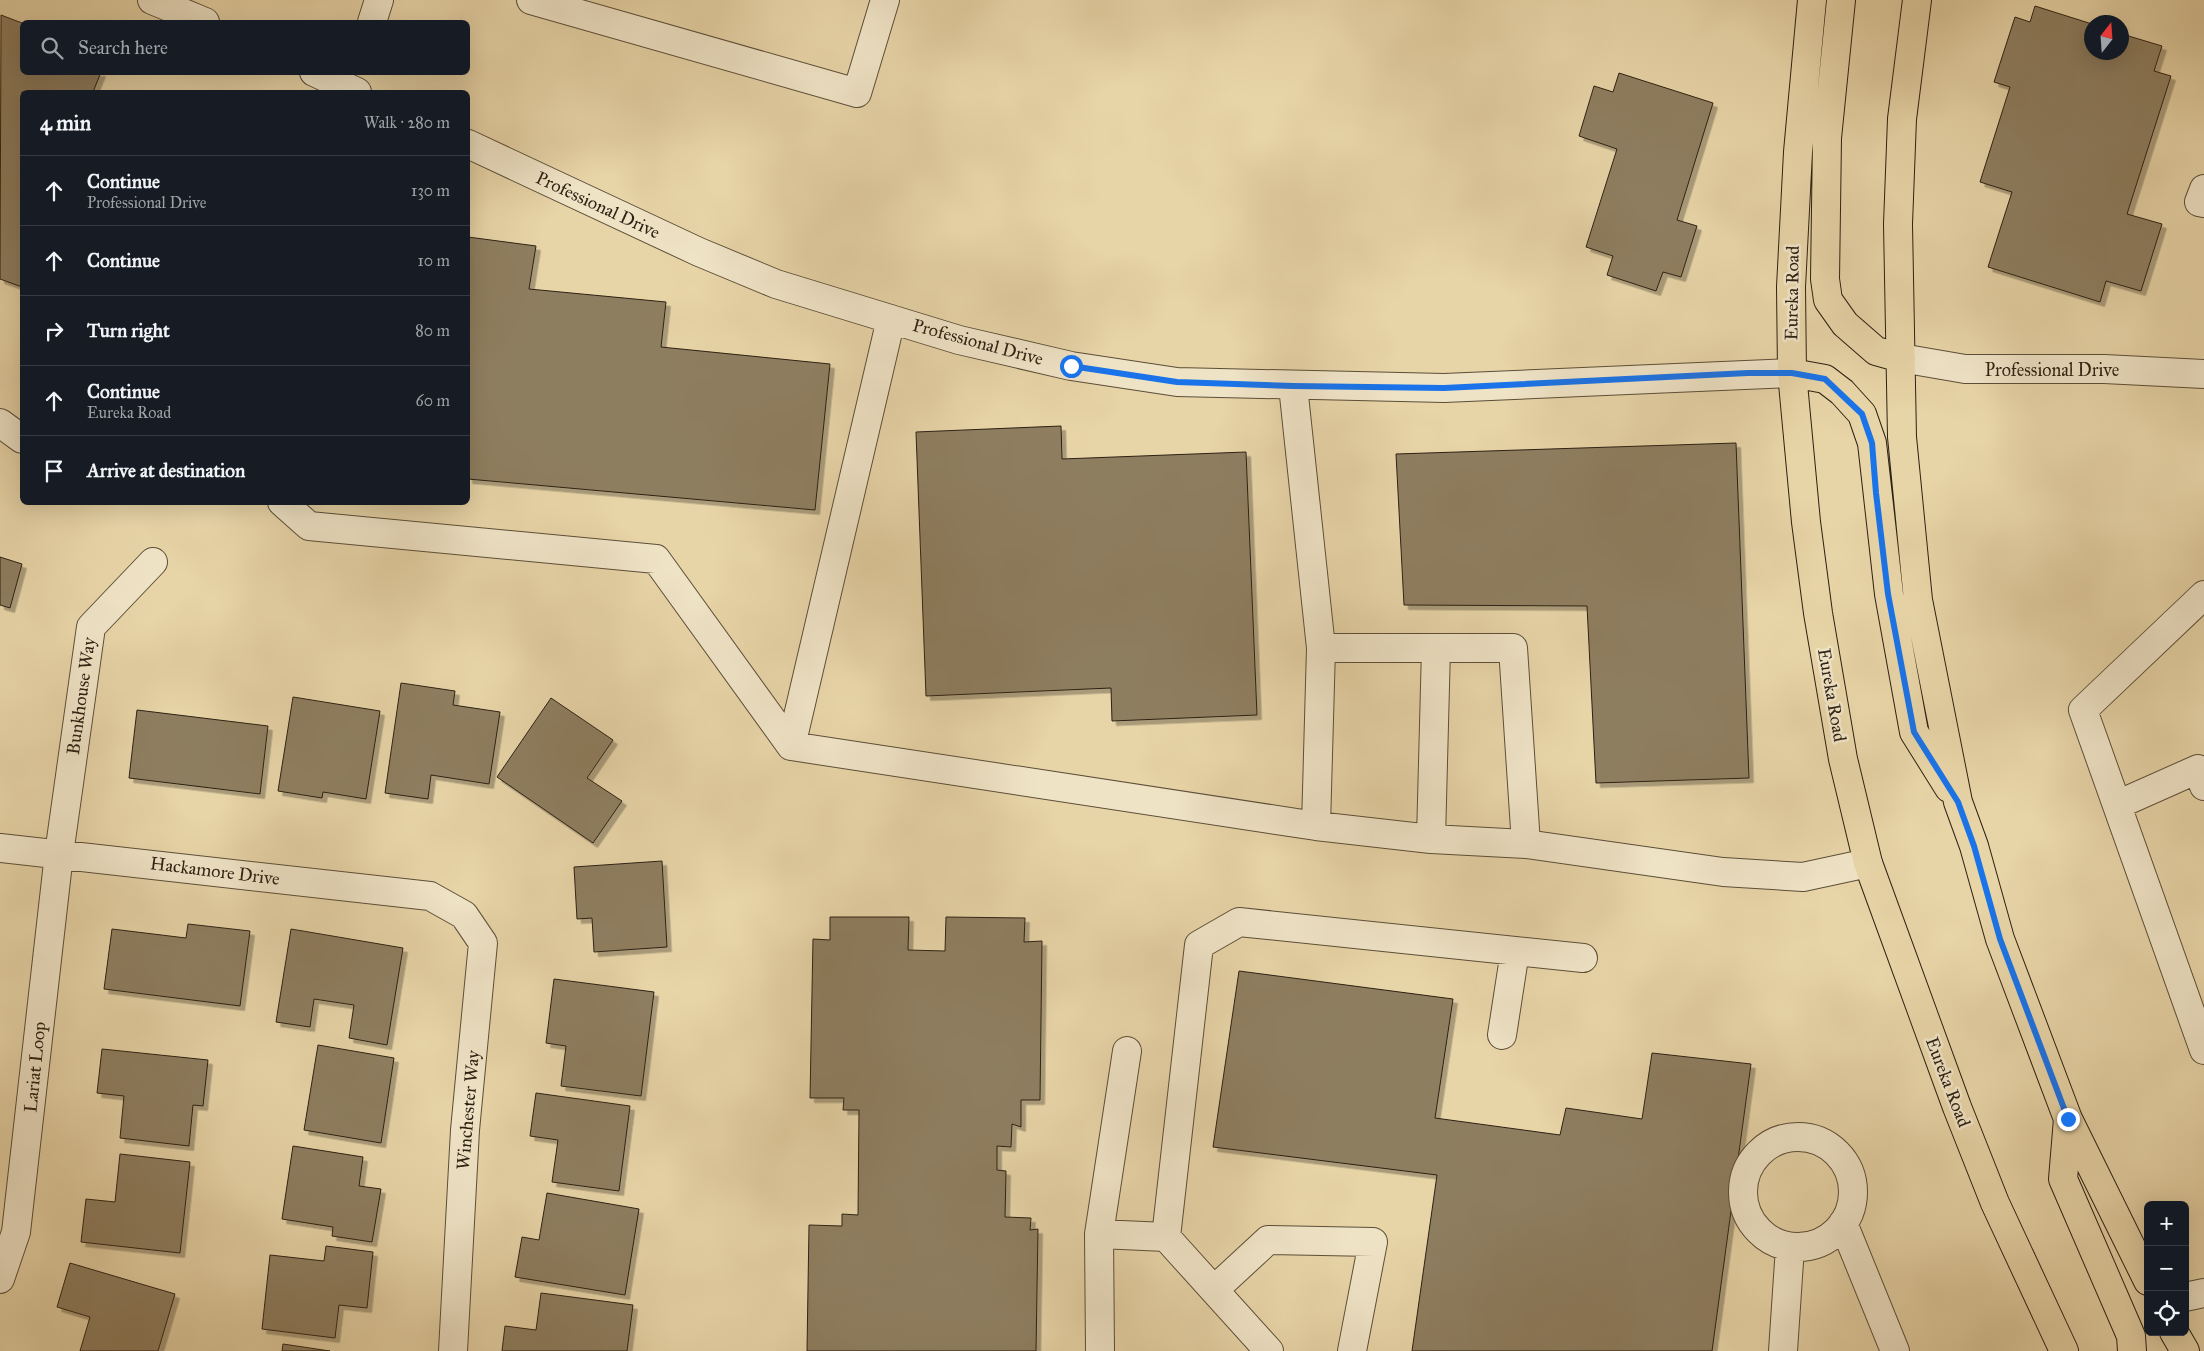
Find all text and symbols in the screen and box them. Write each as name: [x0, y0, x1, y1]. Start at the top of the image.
north arrow: [2084, 15, 2129, 60]
search box: [20, 20, 470, 75]
icon: search: [38, 34, 66, 62]
text: Search here: [78, 36, 168, 59]
text: 4 min: [40, 110, 91, 136]
text: Walk · 280 m: [364, 113, 450, 132]
street label: Professional Drive: [532, 167, 664, 243]
text: Continue: [87, 170, 160, 193]
icon: ahead: [40, 177, 68, 205]
text: 130 m: [411, 181, 450, 200]
text: Professional Drive: [87, 193, 206, 212]
street label: Eureka Road: [1780, 245, 1804, 341]
icon: ahead: [40, 247, 68, 275]
text: Continue: [87, 249, 160, 272]
text: 10 m: [418, 251, 450, 270]
street label: Professional Drive: [910, 314, 1046, 370]
icon: right: [40, 317, 68, 345]
text: Turn right: [87, 319, 170, 342]
text: 80 m: [415, 321, 450, 340]
route start: [1060, 355, 1083, 378]
street label: Professional Drive: [1985, 359, 2119, 381]
text: Continue: [87, 380, 160, 403]
icon: ahead: [40, 387, 68, 415]
text: 60 m: [416, 391, 450, 410]
text: Eureka Road: [87, 403, 171, 422]
icon: arrive: [40, 457, 68, 485]
text: Arrive at destination: [87, 459, 245, 482]
street label: Bunkhouse Way: [62, 635, 100, 756]
street label: Eureka Road: [1813, 646, 1851, 744]
street label: Hackamore Drive: [149, 852, 281, 890]
street label: Lariat Loop: [19, 1021, 51, 1113]
street label: Eureka Road: [1921, 1034, 1975, 1130]
street label: Winchester Way: [452, 1049, 484, 1171]
route end: [2057, 1108, 2080, 1131]
map controls: [2144, 1201, 2189, 1336]
button: +: [2144, 1201, 2189, 1246]
button: −: [2144, 1246, 2189, 1291]
button: locate: [2144, 1291, 2189, 1336]

